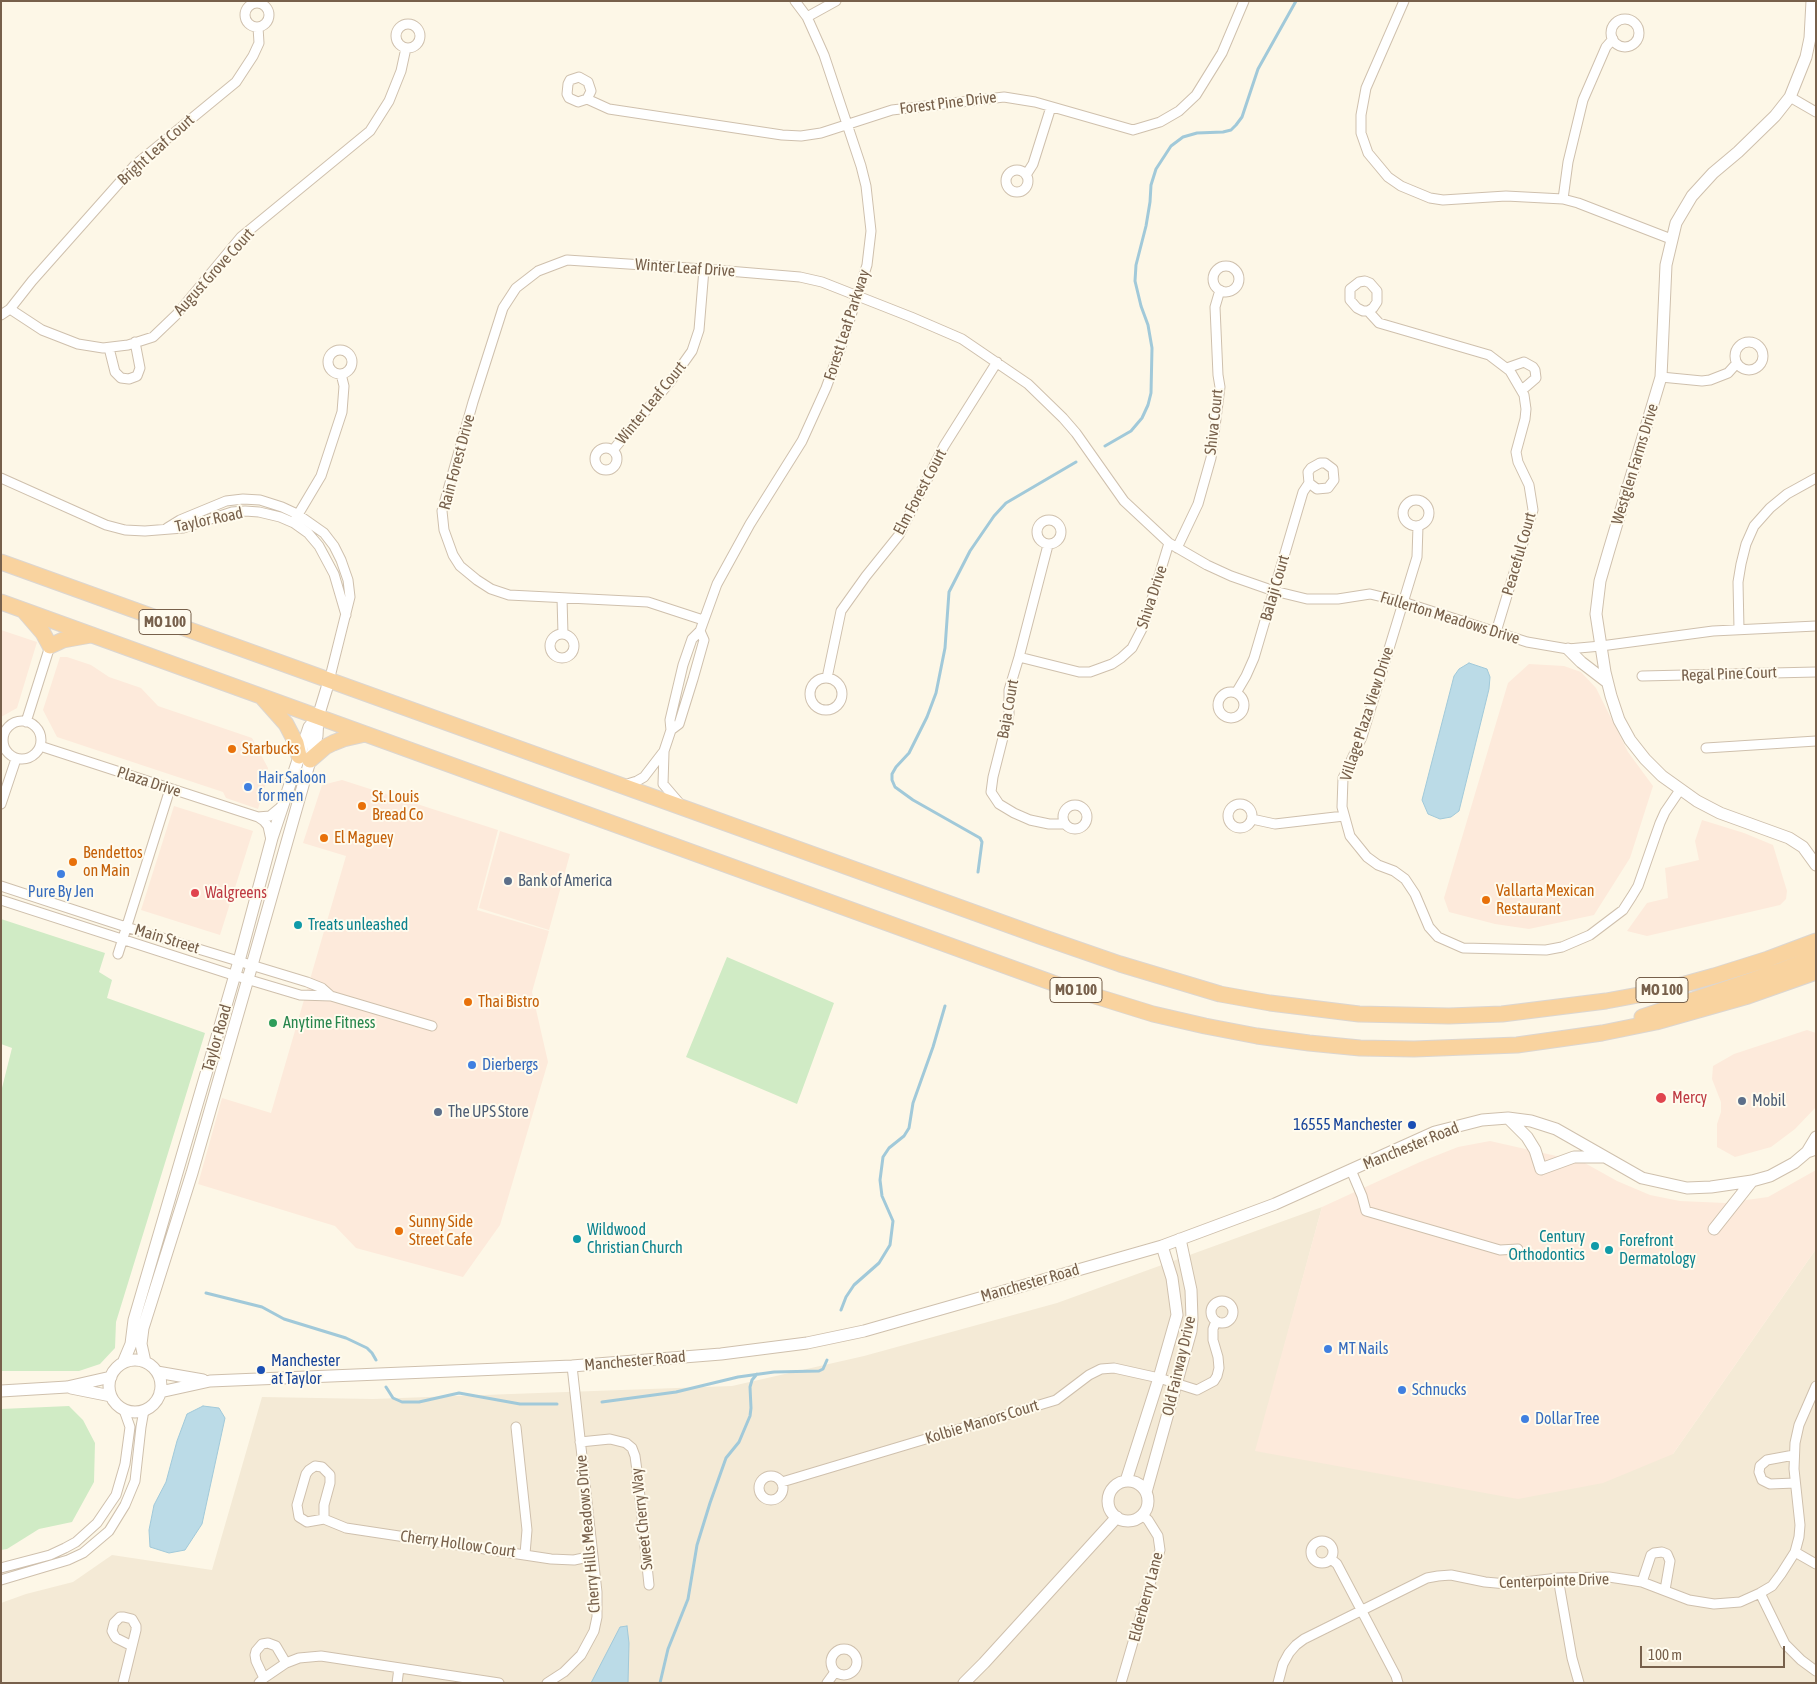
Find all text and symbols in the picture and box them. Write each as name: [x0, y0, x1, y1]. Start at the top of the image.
street label: Forest Pine Drive: [898, 88, 998, 118]
street label: Bright Leaf Court: [114, 111, 198, 189]
street label: August Grove Court: [170, 224, 258, 320]
street label: Winter Leaf Drive: [634, 255, 736, 281]
street label: Forest Leaf Parkway: [820, 267, 874, 383]
street label: Winter Leaf Court: [612, 358, 690, 448]
street label: Shiva Court: [1201, 388, 1227, 456]
street label: Westglen Farms Drive: [1607, 401, 1663, 527]
street label: Rain Forest Drive: [435, 412, 479, 512]
street label: Elm Forest Court: [889, 446, 951, 538]
street label: Taylor Road: [173, 503, 245, 537]
street label: Peaceful Court: [1498, 510, 1540, 598]
street label: Balaji Court: [1256, 553, 1294, 623]
street label: Shiva Drive: [1133, 563, 1171, 631]
street label: Fullerton Meadows Drive: [1378, 588, 1522, 648]
road number: MO 100: [139, 610, 191, 634]
street label: Village Plaza View Drive: [1336, 645, 1398, 783]
street label: Regal Pine Court: [1681, 663, 1777, 685]
street label: Baja Court: [993, 678, 1023, 740]
place label: Starbucks: [242, 739, 299, 759]
marker: Starbucks: [226, 743, 238, 755]
street label: Plaza Drive: [115, 763, 183, 801]
place label: Hair Saloon for men: [258, 768, 326, 806]
marker: Hair Saloon for men: [242, 781, 254, 793]
place label: St. Louis Bread Co: [372, 787, 424, 825]
marker: St. Louis Bread Co: [356, 800, 368, 812]
place label: El Maguey: [334, 828, 394, 848]
marker: El Maguey: [318, 832, 330, 844]
place label: Bendettos on Main: [83, 843, 143, 881]
marker: Bendettos on Main: [67, 856, 79, 868]
marker: Pure By Jen: [55, 868, 67, 880]
place label: Bank of America: [518, 871, 613, 891]
marker: Bank of America: [502, 875, 514, 887]
place label: Vallarta Mexican Restaurant: [1496, 881, 1595, 919]
place label: Pure By Jen: [28, 882, 94, 902]
place label: Walgreens: [205, 883, 267, 903]
marker: Walgreens: [189, 887, 201, 899]
marker: Vallarta Mexican Restaurant: [1480, 894, 1492, 906]
place label: Treats unleashed: [308, 915, 408, 935]
marker: Treats unleashed: [292, 919, 304, 931]
street label: Main Street: [132, 920, 202, 958]
road number: MO 100: [1050, 978, 1102, 1002]
road number: MO 100: [1636, 978, 1688, 1002]
place label: Thai Bistro: [478, 992, 540, 1012]
marker: Thai Bistro: [462, 996, 474, 1008]
street label: Taylor Road: [198, 1002, 236, 1074]
place label: Anytime Fitness: [283, 1013, 376, 1033]
marker: Anytime Fitness: [267, 1017, 279, 1029]
place label: Dierbergs: [482, 1055, 538, 1075]
marker: Dierbergs: [466, 1059, 478, 1071]
place label: Mercy: [1672, 1088, 1707, 1108]
marker: Mercy: [1654, 1091, 1668, 1105]
place label: Mobil: [1752, 1091, 1786, 1111]
marker: Mobil: [1736, 1095, 1748, 1107]
place label: The UPS Store: [448, 1102, 529, 1122]
marker: The UPS Store: [432, 1106, 444, 1118]
place label: 16555 Manchester: [1293, 1115, 1402, 1135]
street label: Manchester Road: [1360, 1118, 1462, 1174]
marker: 16555 Manchester: [1406, 1119, 1418, 1131]
place label: Sunny Side Street Cafe: [409, 1212, 473, 1250]
place label: Wildwood Christian Church: [587, 1220, 683, 1258]
marker: Sunny Side Street Cafe: [393, 1225, 405, 1237]
place label: Century Orthodontics: [1508, 1227, 1585, 1265]
place label: Forefront Dermatology: [1619, 1231, 1696, 1269]
marker: Wildwood Christian Church: [571, 1233, 583, 1245]
marker: Century Orthodontics: [1589, 1240, 1601, 1252]
marker: Forefront Dermatology: [1603, 1244, 1615, 1256]
street label: Manchester Road: [978, 1260, 1082, 1306]
street label: Old Fairway Drive: [1158, 1314, 1200, 1418]
place label: MT Nails: [1338, 1339, 1388, 1359]
marker: MT Nails: [1322, 1343, 1334, 1355]
street label: Manchester Road: [584, 1347, 686, 1375]
place label: Manchester at Taylor: [271, 1351, 340, 1389]
marker: Manchester at Taylor: [255, 1364, 267, 1376]
place label: Schnucks: [1412, 1380, 1466, 1400]
marker: Schnucks: [1396, 1384, 1408, 1396]
street label: Kolbie Manors Court: [923, 1396, 1041, 1448]
place label: Dollar Tree: [1535, 1409, 1600, 1429]
marker: Dollar Tree: [1519, 1413, 1531, 1425]
street label: Cherry Hills Meadows Drive: [572, 1454, 604, 1614]
street label: Sweet Cherry Way: [627, 1467, 657, 1571]
street label: Cherry Hollow Court: [399, 1526, 517, 1562]
street label: Elderberry Lane: [1125, 1550, 1167, 1644]
street label: Centerpointe Drive: [1499, 1569, 1609, 1593]
scale bar: [1642, 1636, 1787, 1668]
text: 100 m: [1648, 1646, 1682, 1663]

